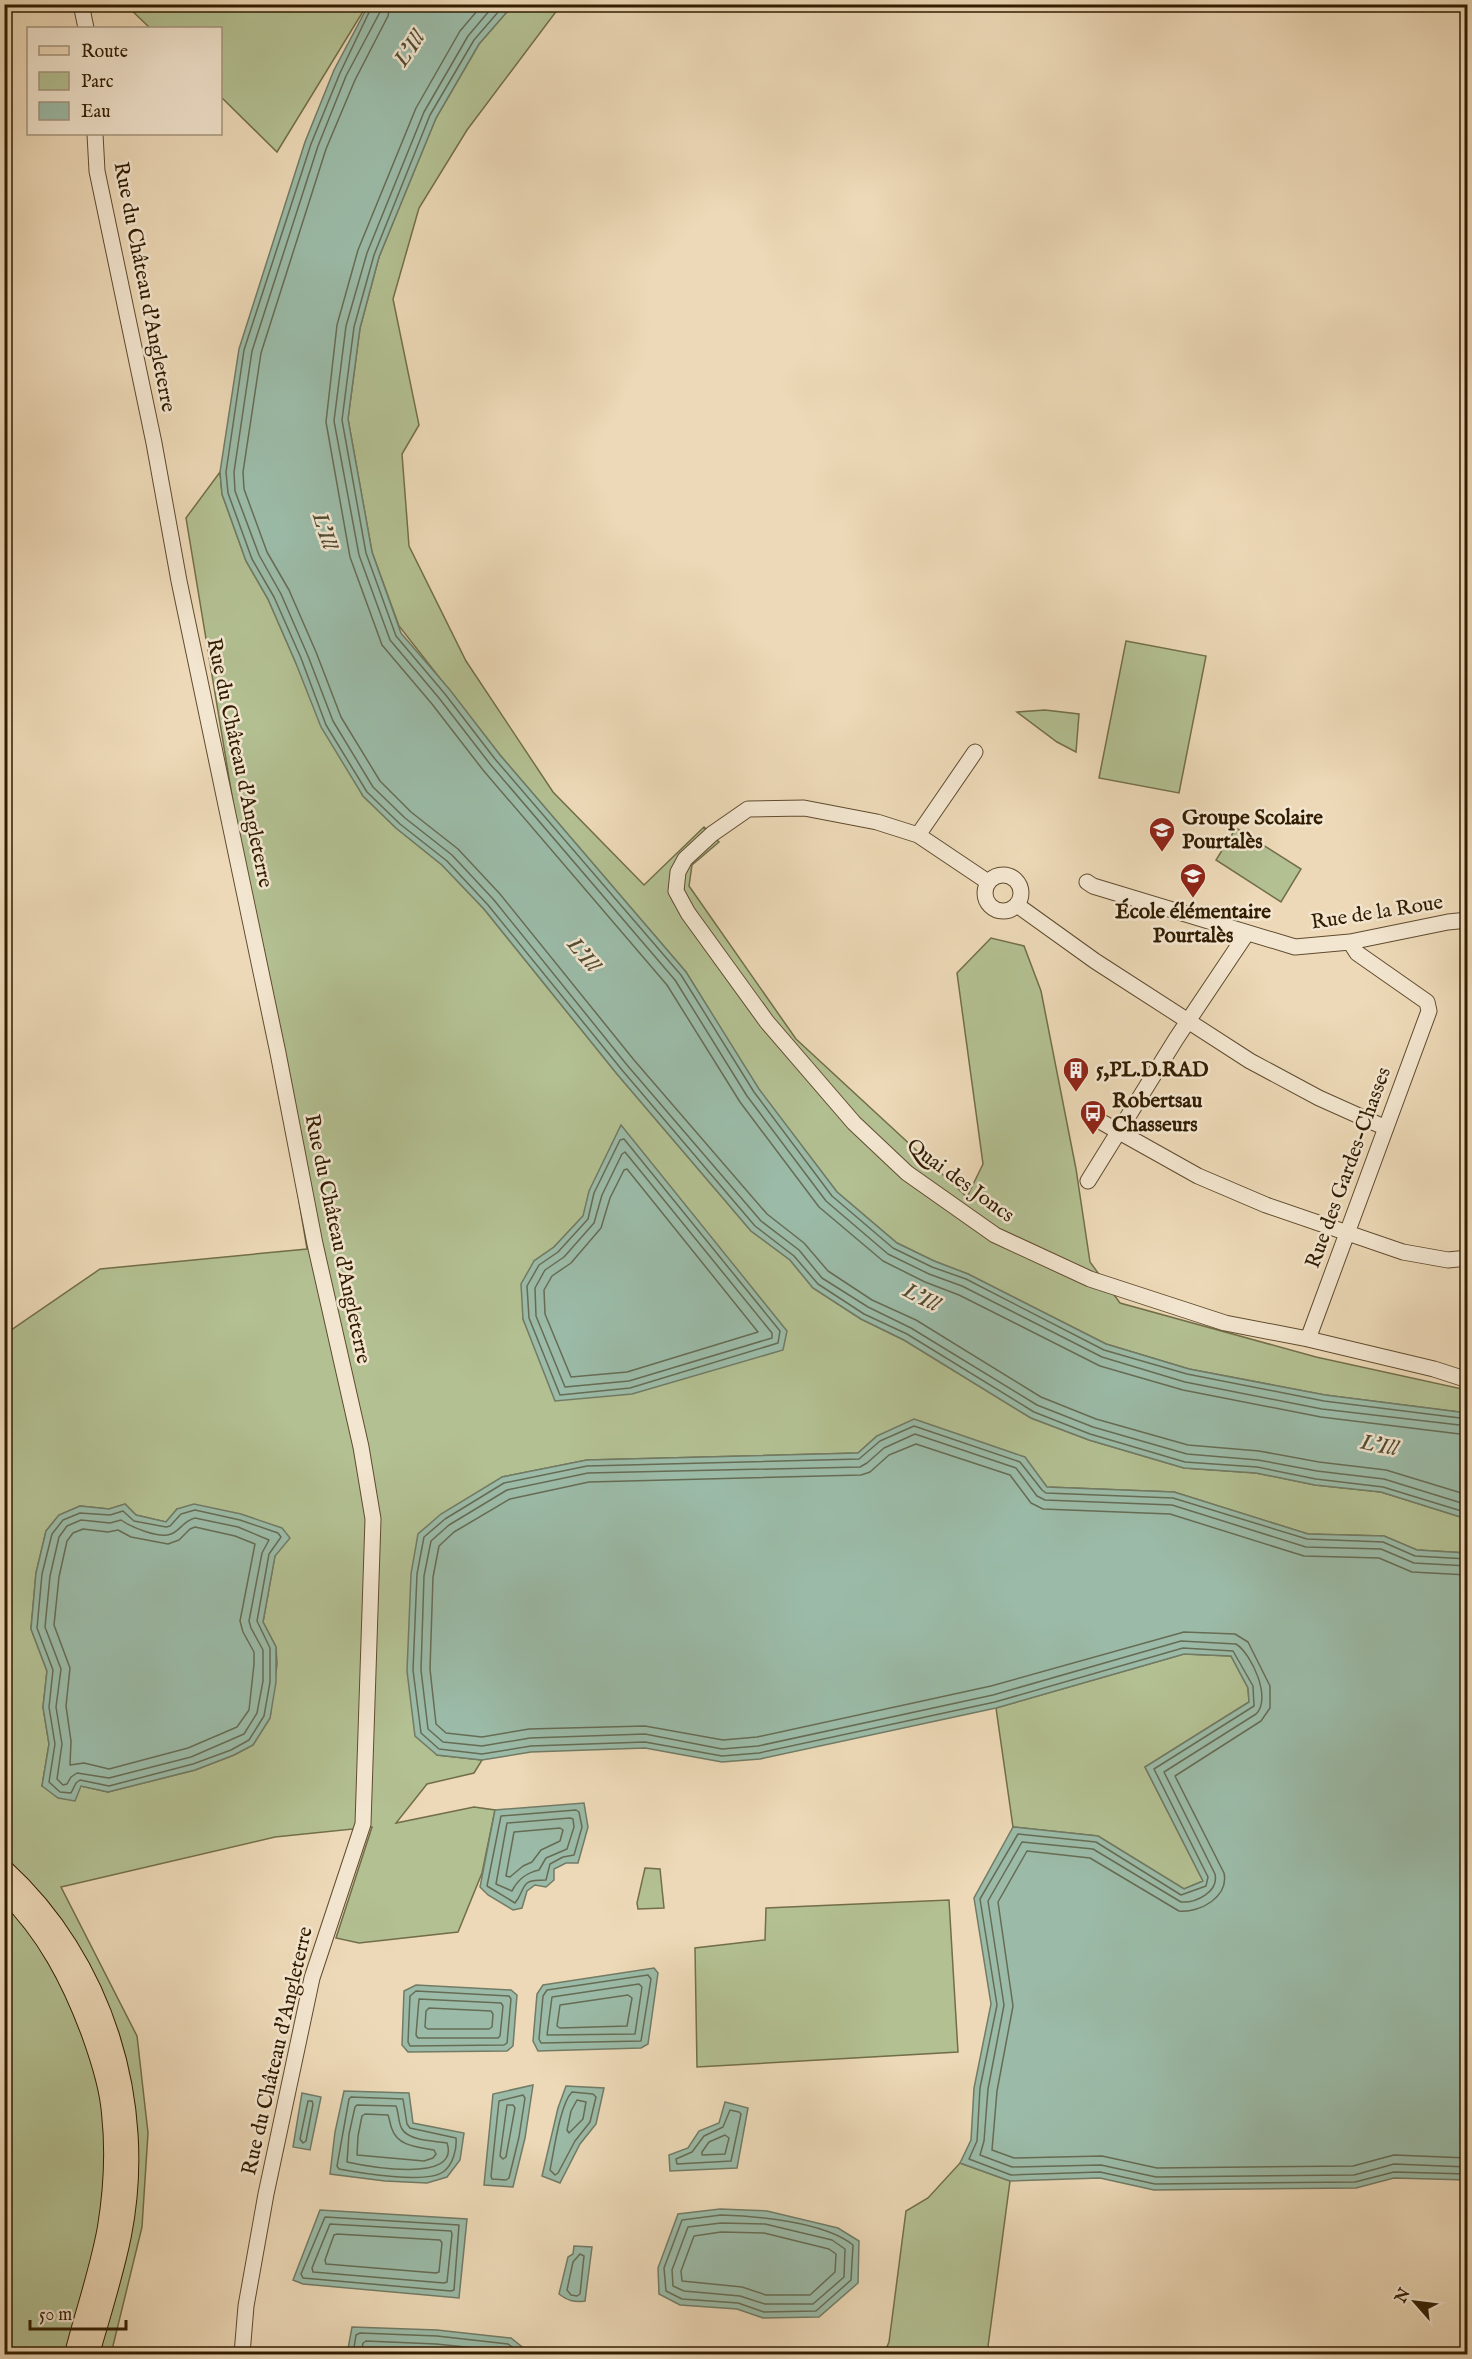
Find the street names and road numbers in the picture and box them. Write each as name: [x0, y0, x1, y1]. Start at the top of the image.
street label: Rue du Château d'Angleterre: [106, 160, 182, 415]
street label: Rue du Château d'Angleterre: [199, 636, 279, 891]
street label: Rue de la Roue: [1309, 889, 1445, 937]
street label: Rue des Gardes-Chasses: [1300, 1064, 1398, 1272]
street label: Rue du Château d'Angleterre: [297, 1112, 377, 1367]
street label: Quai des Joncs: [901, 1133, 1019, 1229]
street label: Rue du Château d'Angleterre: [236, 1924, 320, 2178]

